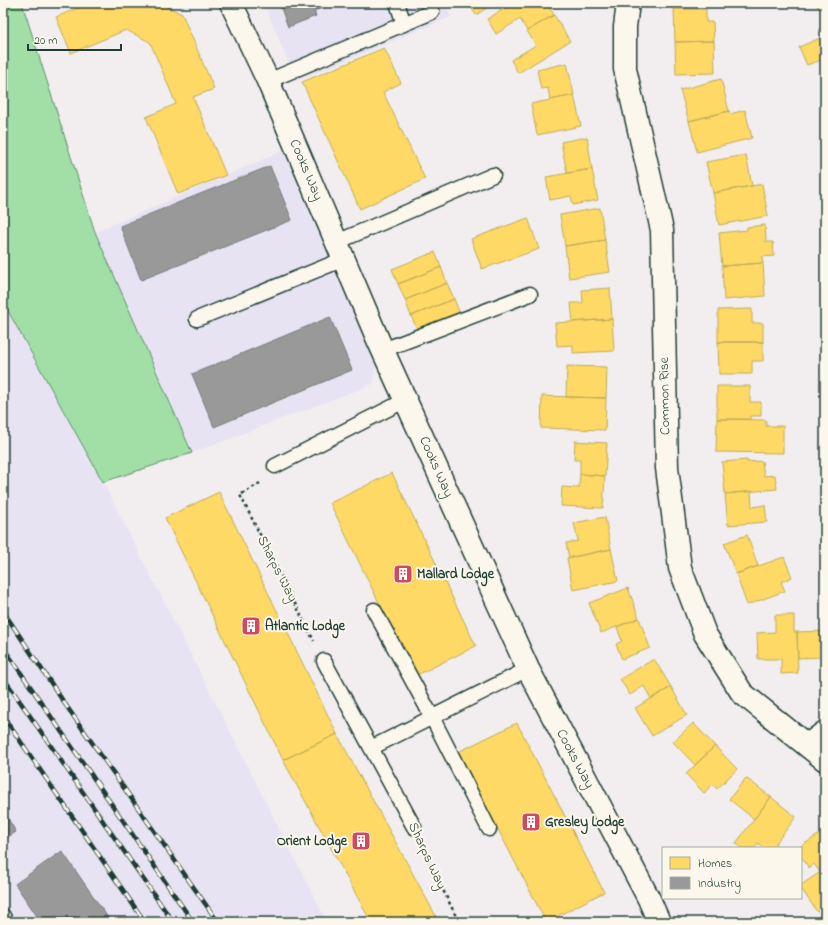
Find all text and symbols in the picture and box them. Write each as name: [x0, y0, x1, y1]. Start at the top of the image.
scale bar: [28, 26, 121, 52]
text: 20 m: [34, 32, 57, 50]
street label: Cooks Way: [283, 136, 328, 205]
street label: Common Rise: [654, 356, 676, 435]
street label: Cooks Way: [412, 433, 459, 501]
street label: Sharps Way: [250, 532, 303, 606]
building icon: Mallard Lodge: [392, 563, 414, 585]
place label: Mallard Lodge: [417, 564, 495, 587]
building icon: Atlantic Lodge: [240, 615, 262, 637]
place label: Atlantic Lodge: [265, 616, 346, 639]
street label: Cooks Way: [550, 725, 600, 793]
building icon: Gresley Lodge: [520, 811, 542, 833]
place label: Gresley Lodge: [545, 812, 625, 835]
street label: Sharps Way: [401, 819, 452, 894]
building icon: Orient Lodge: [350, 830, 372, 852]
place label: Orient Lodge: [277, 831, 348, 854]
legend: [662, 847, 802, 899]
text: Homes: [698, 855, 732, 873]
text: Industry: [698, 875, 741, 894]

